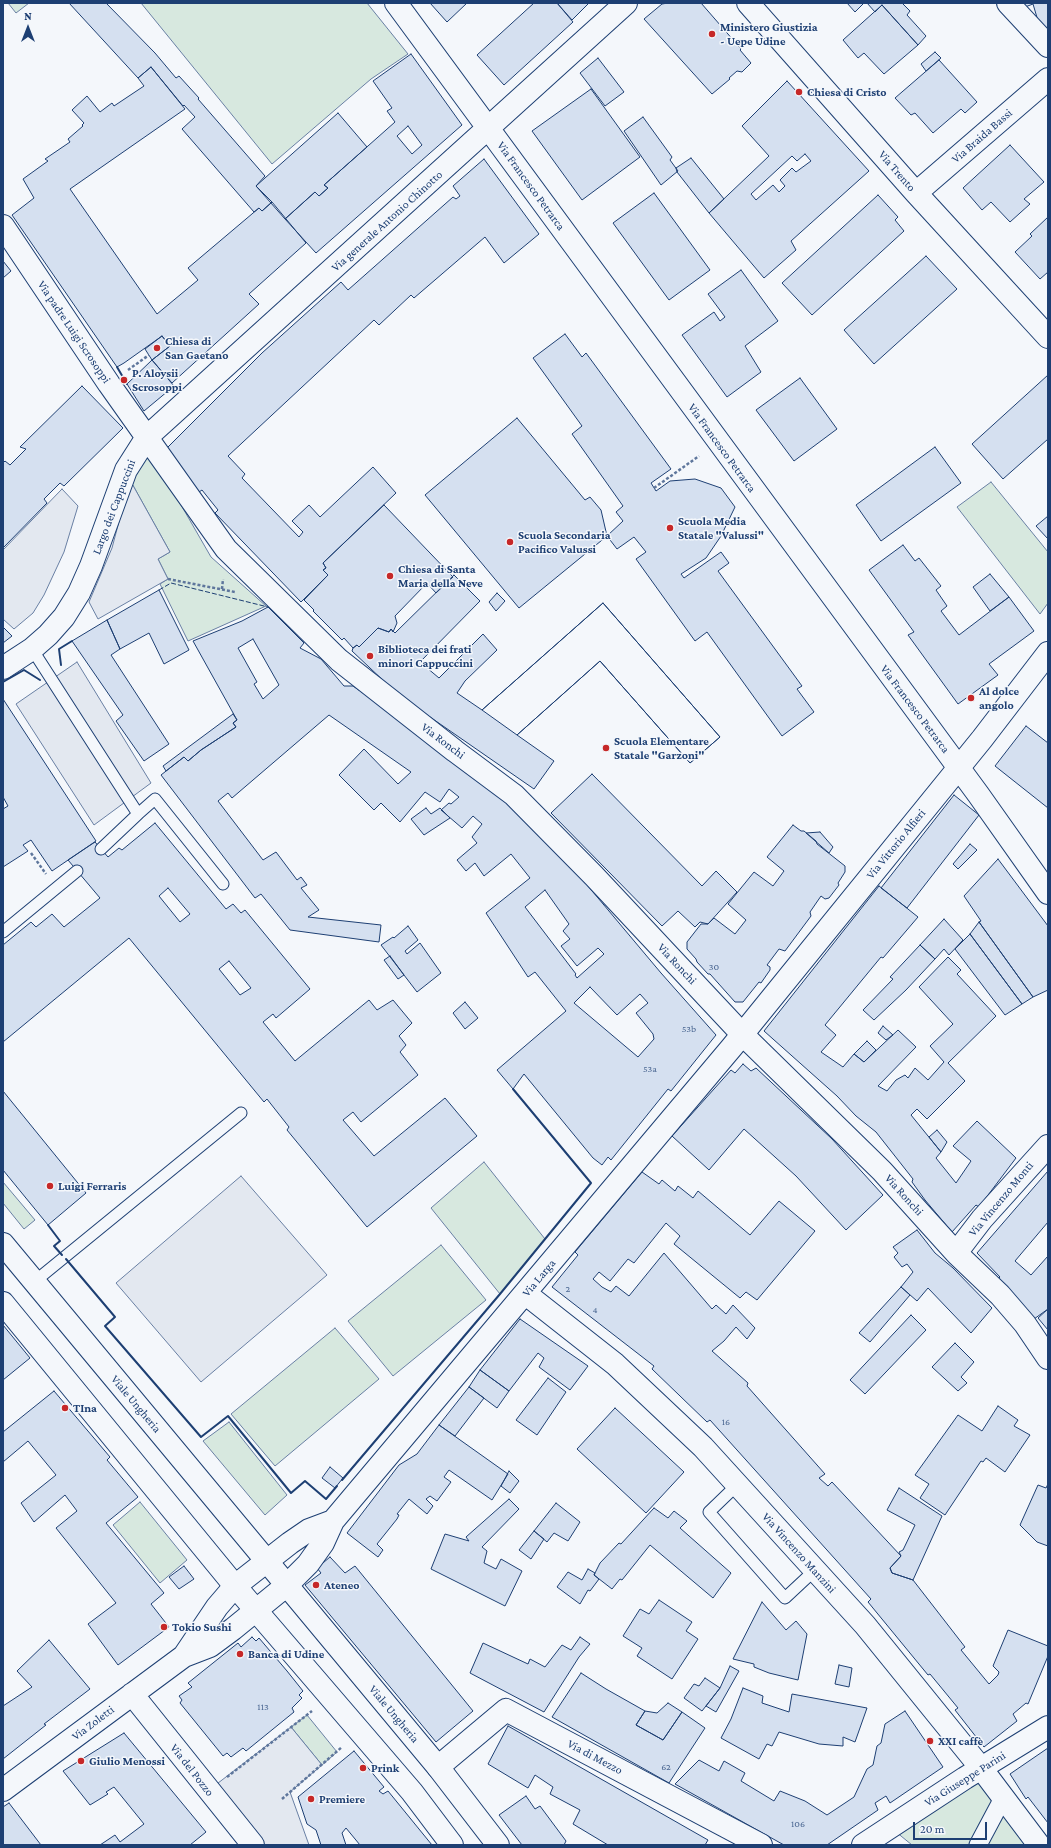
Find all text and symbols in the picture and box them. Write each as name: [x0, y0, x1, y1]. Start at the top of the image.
north arrow: [8, 8, 48, 48]
text: N: [24, 10, 32, 22]
place label: Ministero Giustizia - Uepe Udine: [720, 20, 818, 48]
marker: Ministero Giustizia - Uepe Udine: [707, 29, 717, 39]
place label: Chiesa di Cristo: [807, 85, 887, 99]
marker: Chiesa di Cristo: [794, 87, 804, 97]
street label: Via Braida Bassi: [949, 106, 1015, 166]
street label: Via Francesco Petrarca: [494, 139, 568, 233]
street label: Via Trento: [875, 148, 919, 194]
street label: Via generale Antonio Chinotto: [329, 167, 445, 275]
street label: Via padre Luigi Scrosoppi: [34, 278, 114, 386]
place label: Chiesa di San Gaetano: [165, 334, 228, 362]
marker: Chiesa di San Gaetano: [152, 343, 162, 353]
place label: P. Aloysii Scrosoppi: [132, 366, 182, 394]
marker: P. Aloysii Scrosoppi: [119, 375, 129, 385]
street label: Via Francesco Petrarca: [685, 401, 759, 495]
street label: Largo dei Cappuccini: [89, 457, 139, 557]
place label: Scuola Media Statale "Valussi": [678, 514, 764, 542]
marker: Scuola Media Statale "Valussi": [665, 523, 675, 533]
place label: Scuola Secondaria Pacifico Valussi: [518, 528, 611, 556]
marker: Scuola Secondaria Pacifico Valussi: [505, 537, 515, 547]
place label: Chiesa di Santa Maria della Neve: [398, 562, 483, 590]
marker: Chiesa di Santa Maria della Neve: [385, 571, 395, 581]
place label: Biblioteca dei frati minori Cappuccini: [378, 642, 473, 670]
marker: Biblioteca dei frati minori Cappuccini: [365, 651, 375, 661]
street label: Via Francesco Petrarca: [877, 662, 953, 756]
place label: Al dolce angolo: [979, 684, 1019, 712]
marker: Al dolce angolo: [966, 693, 976, 703]
street label: Via Ronchi: [418, 720, 468, 762]
place label: Scuola Elementare Statale "Garzoni": [614, 734, 709, 762]
marker: Scuola Elementare Statale "Garzoni": [601, 743, 611, 753]
street label: Via Vittorio Alfieri: [863, 806, 929, 882]
street label: Via Ronchi: [654, 940, 700, 988]
house number: 30: [709, 961, 719, 973]
house number: 53b: [682, 1023, 696, 1035]
house number: 53a: [643, 1063, 657, 1075]
street label: Via Vincenzo Monti: [966, 1159, 1036, 1239]
street label: Via Ronchi: [882, 1171, 926, 1219]
place label: Luigi Ferraris: [58, 1179, 126, 1193]
marker: Luigi Ferraris: [45, 1181, 55, 1191]
street label: Via Larga: [519, 1256, 559, 1300]
house number: 2: [566, 1283, 570, 1295]
house number: 4: [592, 1304, 598, 1316]
street label: Viale Ungheria: [108, 1372, 164, 1436]
place label: TIna: [73, 1401, 97, 1415]
marker: TIna: [60, 1403, 70, 1413]
house number: 16: [722, 1416, 730, 1428]
street label: Via Vincenzo Manzini: [759, 1510, 839, 1596]
place label: Ateneo: [324, 1578, 359, 1592]
marker: Ateneo: [311, 1580, 321, 1590]
place label: Tokio Sushi: [172, 1620, 232, 1634]
marker: Tokio Sushi: [159, 1622, 169, 1632]
place label: Banca di Udine: [248, 1647, 324, 1661]
marker: Banca di Udine: [235, 1649, 245, 1659]
street label: Viale Ungheria: [366, 1682, 422, 1746]
house number: 113: [257, 1701, 269, 1713]
street label: Via Zoletti: [69, 1702, 117, 1744]
place label: XXI caffè: [938, 1734, 983, 1748]
street label: Via di Mezzo: [565, 1736, 625, 1778]
marker: XXI caffè: [925, 1736, 935, 1746]
street label: Via del Pozzo: [167, 1741, 217, 1799]
street label: Via Giuseppe Parini: [922, 1748, 1008, 1810]
place label: Giulio Menossi: [89, 1754, 165, 1768]
marker: Giulio Menossi: [76, 1756, 86, 1766]
place label: Prink: [371, 1761, 399, 1775]
house number: 62: [661, 1761, 671, 1773]
marker: Prink: [358, 1763, 368, 1773]
place label: Premiere: [319, 1792, 365, 1806]
marker: Premiere: [306, 1794, 316, 1804]
scale bar: [915, 1814, 989, 1840]
house number: 106: [791, 1818, 805, 1830]
text: 20 m: [920, 1822, 944, 1836]

